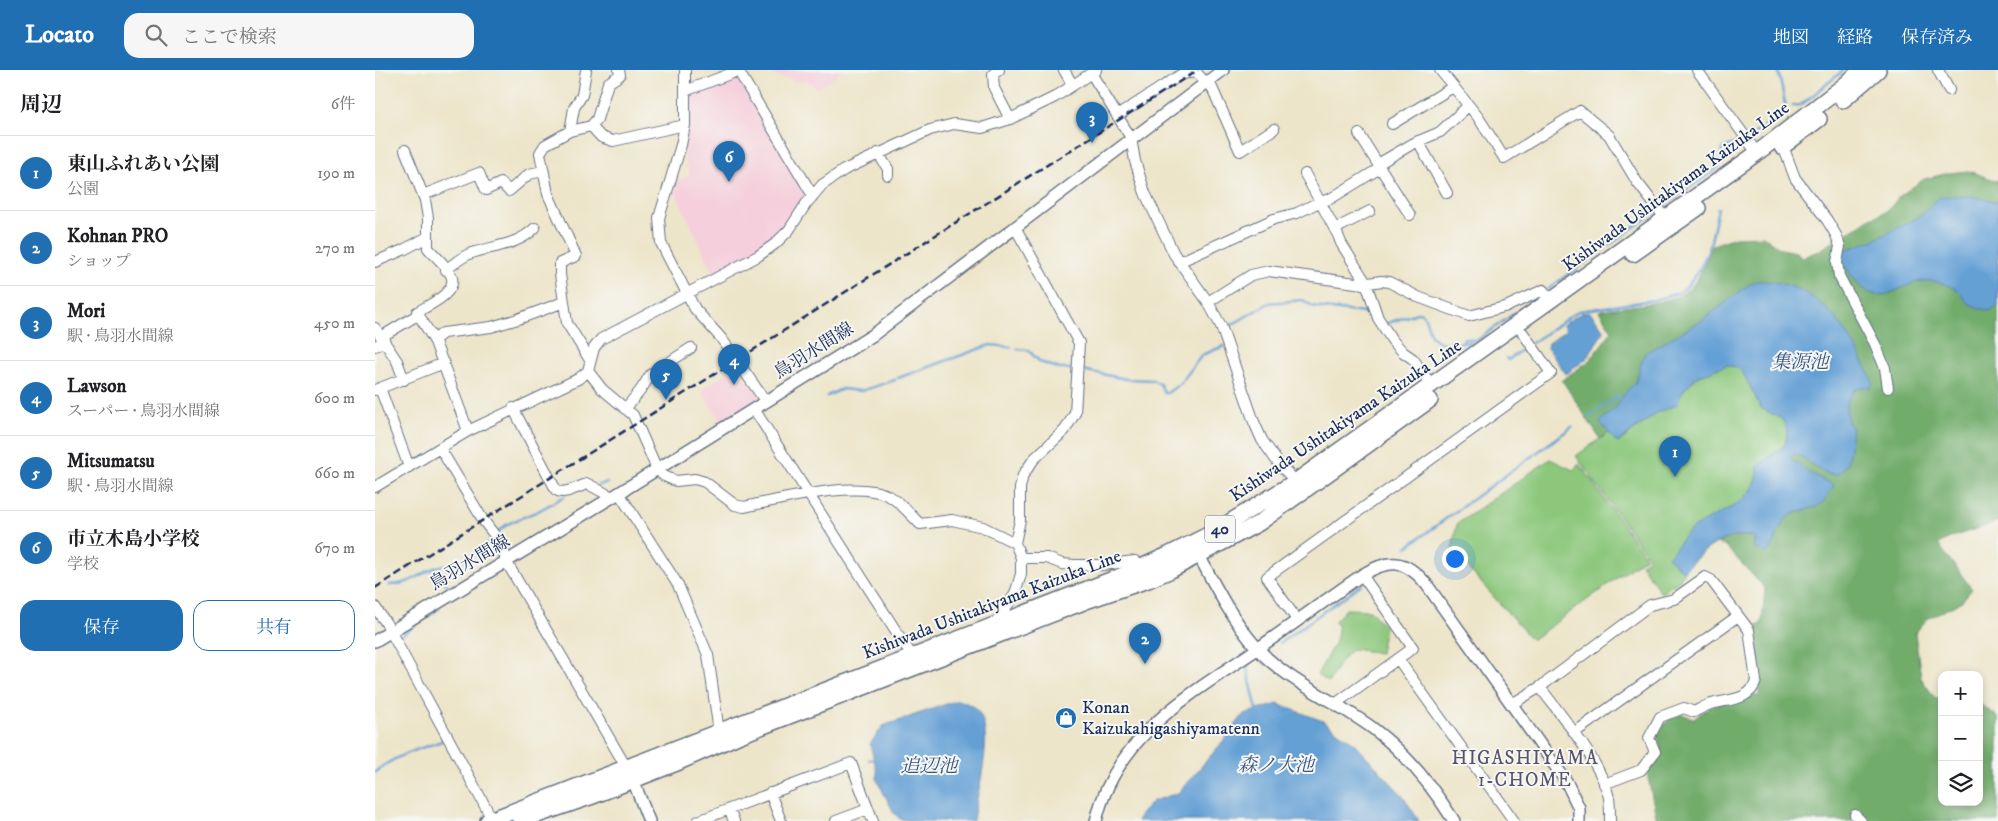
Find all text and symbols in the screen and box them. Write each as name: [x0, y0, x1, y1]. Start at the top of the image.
search box: [124, 13, 474, 58]
text: Locato: [25, 20, 94, 50]
icon: search: [142, 21, 170, 49]
text: ここで検索: [182, 26, 277, 49]
text: 地図: [1773, 27, 1809, 49]
text: 経路: [1837, 27, 1873, 49]
text: 保存済み: [1901, 27, 1973, 49]
text: 周辺: [20, 92, 62, 118]
text: 6件: [331, 94, 355, 114]
street label: Kishiwada Ushitakiyama Kaizuka Line: [1558, 97, 1794, 277]
pin: 3: [1076, 102, 1108, 143]
pin: 6: [713, 141, 745, 182]
text: 東山ふれあい公園: [67, 153, 219, 176]
text: 1: [33, 163, 39, 183]
text: 190 m: [317, 163, 355, 183]
text: 公園: [67, 179, 99, 199]
text: Kohnan PRO: [67, 225, 168, 248]
text: 2: [32, 238, 40, 258]
text: 270 m: [315, 238, 355, 258]
text: ショップ: [67, 251, 131, 271]
text: Mori: [67, 300, 105, 323]
text: 3: [33, 313, 39, 333]
text: 450 m: [314, 313, 355, 333]
street label: 鳥羽水間線: [770, 318, 858, 384]
text: 駅 · 鳥羽水間線: [67, 326, 174, 346]
street label: Kishiwada Ushitakiyama Kaizuka Line: [1226, 335, 1466, 507]
pin: 4: [718, 344, 750, 385]
water label: 集源池: [1771, 351, 1830, 374]
pin: 5: [650, 359, 682, 400]
text: Lawson: [67, 375, 126, 398]
text: 4: [31, 388, 41, 408]
text: 600 m: [314, 388, 355, 408]
text: スーパー · 鳥羽水間線: [67, 401, 220, 421]
pin: 1: [1659, 436, 1691, 477]
text: Mitsumatsu: [67, 450, 155, 473]
text: 5: [32, 463, 40, 483]
text: 660 m: [314, 463, 355, 483]
text: 駅 · 鳥羽水間線: [67, 476, 174, 496]
road number: 40: [1205, 516, 1235, 542]
text: 市立木島小学校: [67, 528, 200, 551]
street label: 鳥羽水間線: [426, 530, 514, 596]
text: 6: [32, 538, 40, 558]
text: 670 m: [314, 538, 355, 558]
street label: Kishiwada Ushitakiyama Kaizuka Line: [860, 545, 1124, 665]
your location: [1442, 546, 1468, 572]
text: 学校: [67, 554, 99, 574]
button: 保存: [20, 600, 183, 651]
button: 共有: [193, 600, 355, 651]
pin: 2: [1129, 623, 1161, 664]
map controls: [1938, 671, 1983, 806]
button: +: [1938, 671, 1983, 716]
place label: Konan Kaizukahigashiyamatenn: [1082, 697, 1261, 740]
shop icon: Konan Kaizukahigashiyamatenn: [1054, 706, 1078, 730]
button: −: [1938, 716, 1983, 761]
district label: HIGASHIYAMA 1-CHOME: [1452, 747, 1598, 792]
water label: 森ノ大池: [1238, 754, 1316, 777]
water label: 追辺池: [900, 755, 959, 778]
button: layers: [1938, 761, 1983, 806]

